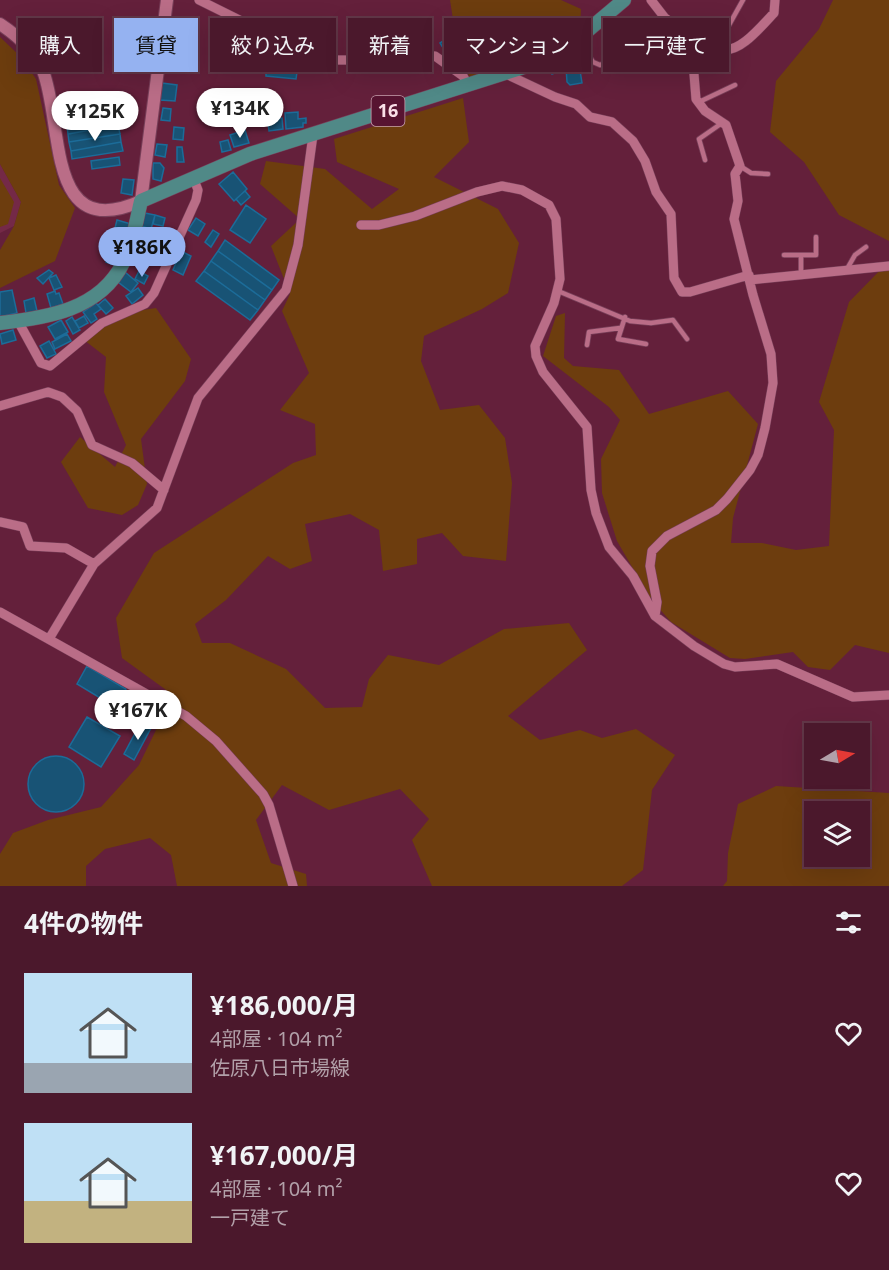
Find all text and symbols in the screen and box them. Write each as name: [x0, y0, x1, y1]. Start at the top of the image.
chip: 購入: [18, 18, 102, 72]
chip: 賃貸: [114, 18, 198, 72]
chip: 絞り込み: [210, 18, 336, 72]
chip: 新着: [348, 18, 432, 72]
chip: マンション: [444, 18, 591, 72]
chip: 一戸建て: [603, 18, 729, 72]
pin: ¥134K: [198, 88, 282, 139]
pin: ¥125K: [53, 91, 137, 142]
text: ¥134K: [210, 94, 270, 121]
road number: 16: [372, 96, 404, 126]
text: ¥125K: [65, 97, 125, 124]
pin: ¥186K: [100, 227, 184, 278]
text: ¥186K: [112, 233, 172, 260]
pin: ¥167K: [96, 690, 180, 741]
text: ¥167K: [108, 696, 168, 723]
north arrow: [804, 723, 870, 789]
map controls: [804, 723, 870, 867]
button: layers: [804, 801, 870, 867]
text: 4件の物件: [24, 905, 143, 941]
icon: filters: [832, 906, 865, 939]
text: ¥186,000/月: [210, 987, 358, 1023]
icon: home: [72, 997, 144, 1069]
icon: heart: [832, 1017, 865, 1050]
text: 4部屋 · 104 m²: [210, 1025, 342, 1052]
text: 佐原八日市場線: [210, 1054, 350, 1081]
text: ¥167,000/月: [210, 1137, 358, 1173]
icon: home: [72, 1147, 144, 1219]
icon: heart: [832, 1167, 865, 1200]
text: 4部屋 · 104 m²: [210, 1175, 342, 1202]
text: 一戸建て: [210, 1204, 290, 1231]

